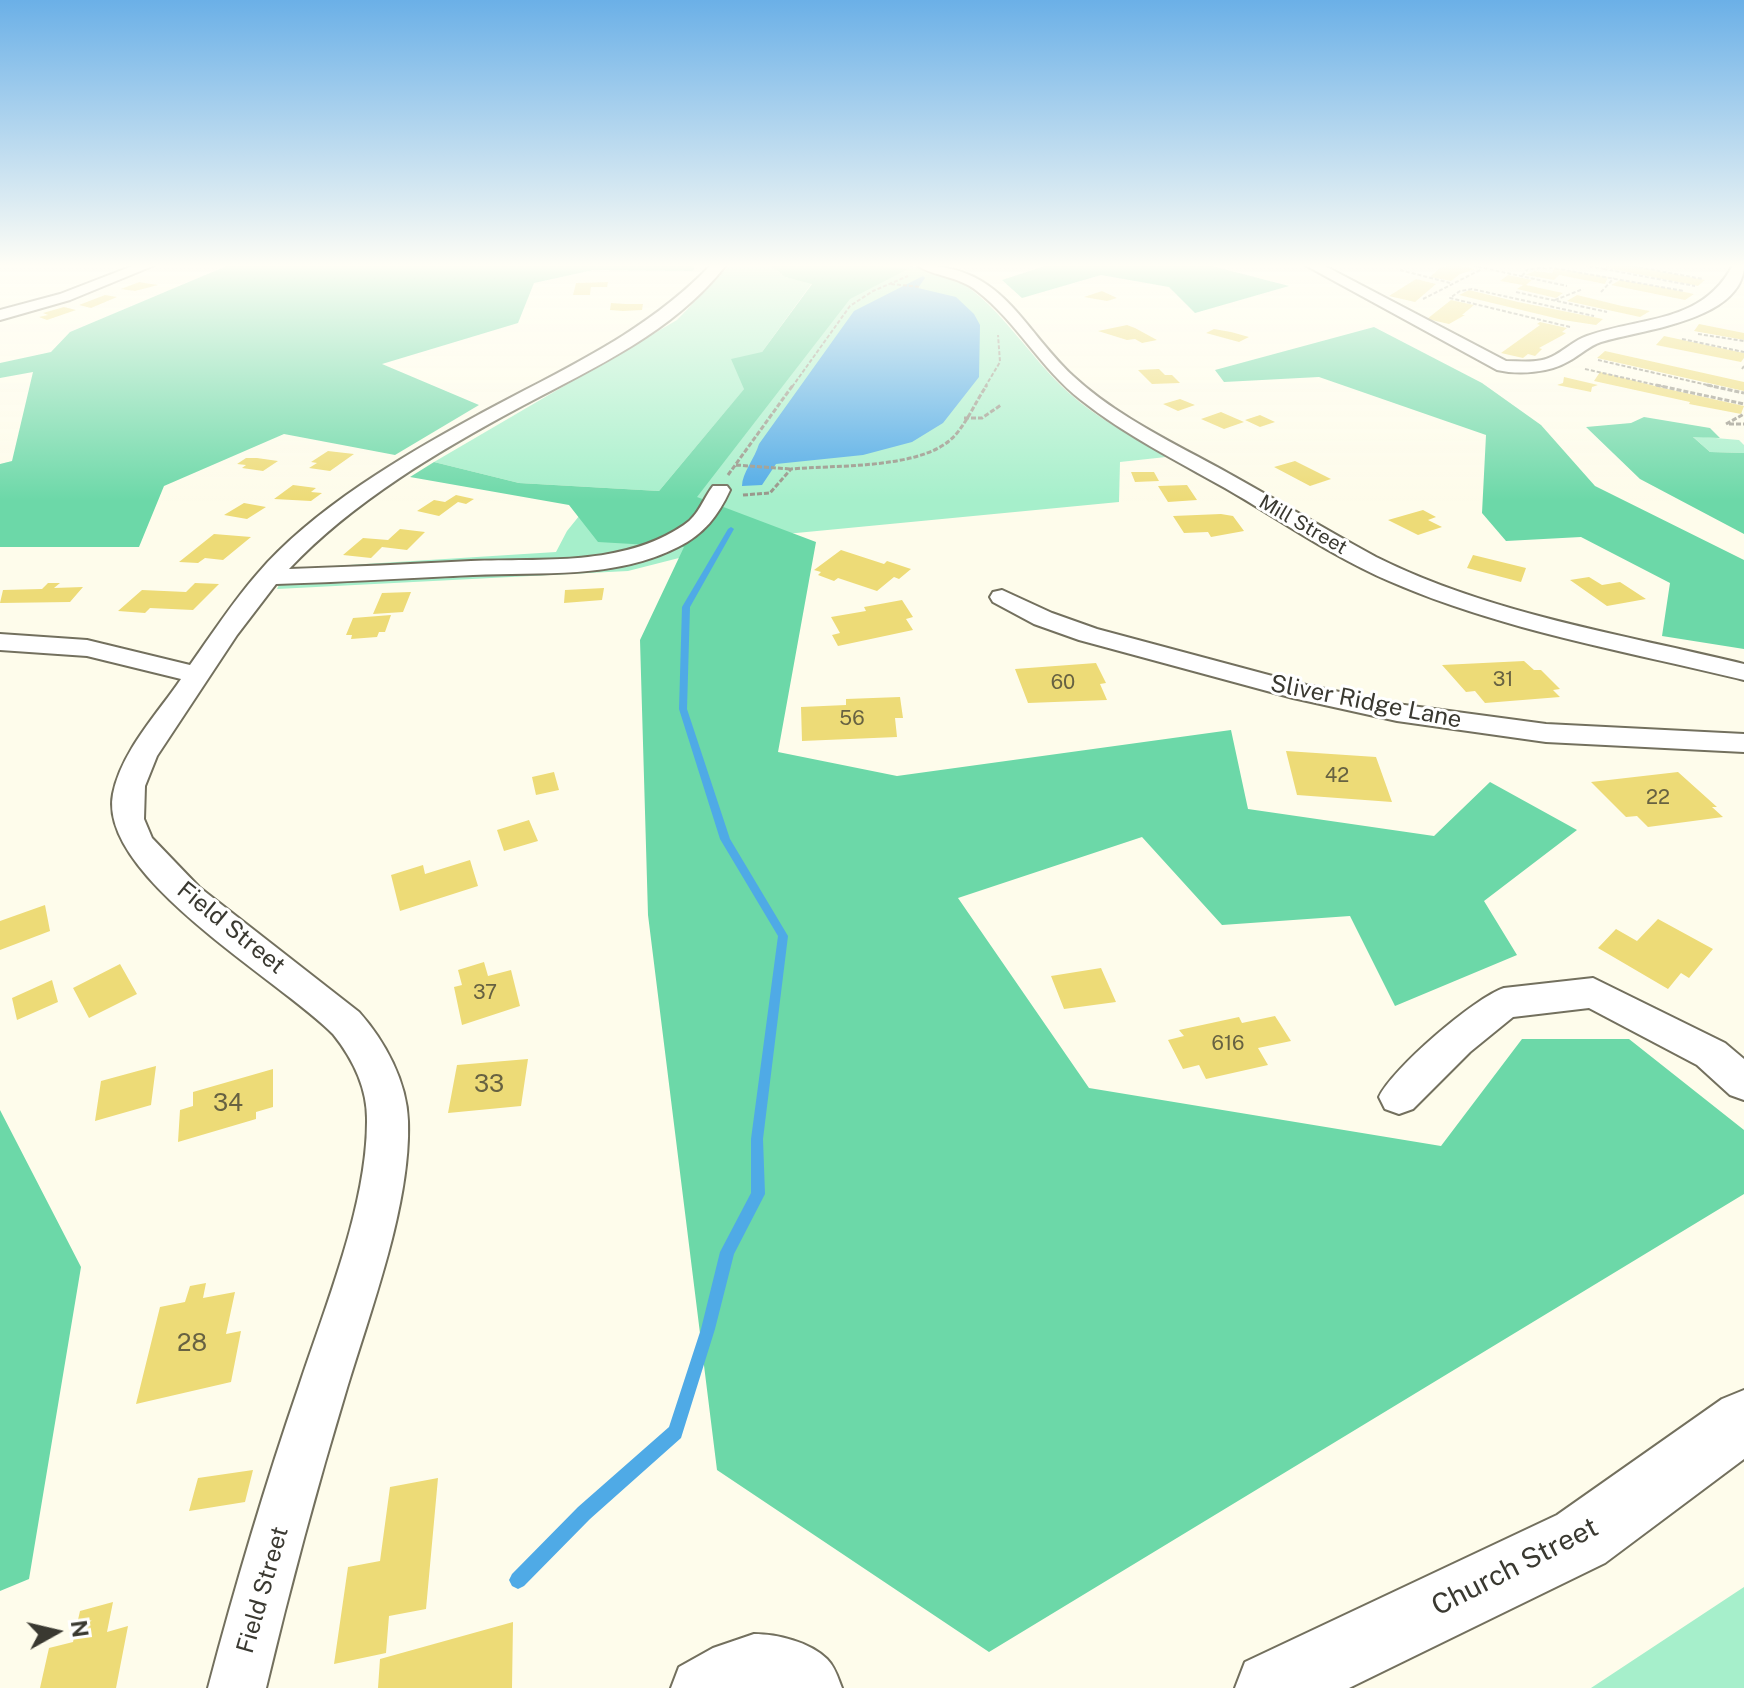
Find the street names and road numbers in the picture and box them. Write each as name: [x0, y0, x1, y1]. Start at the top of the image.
street label: Mill Street: [1255, 490, 1351, 560]
street label: Sliver Ridge Lane: [1268, 669, 1464, 735]
street label: Field Street: [171, 876, 291, 980]
street label: Church Street: [1426, 1511, 1604, 1623]
street label: Field Street: [231, 1523, 295, 1657]

